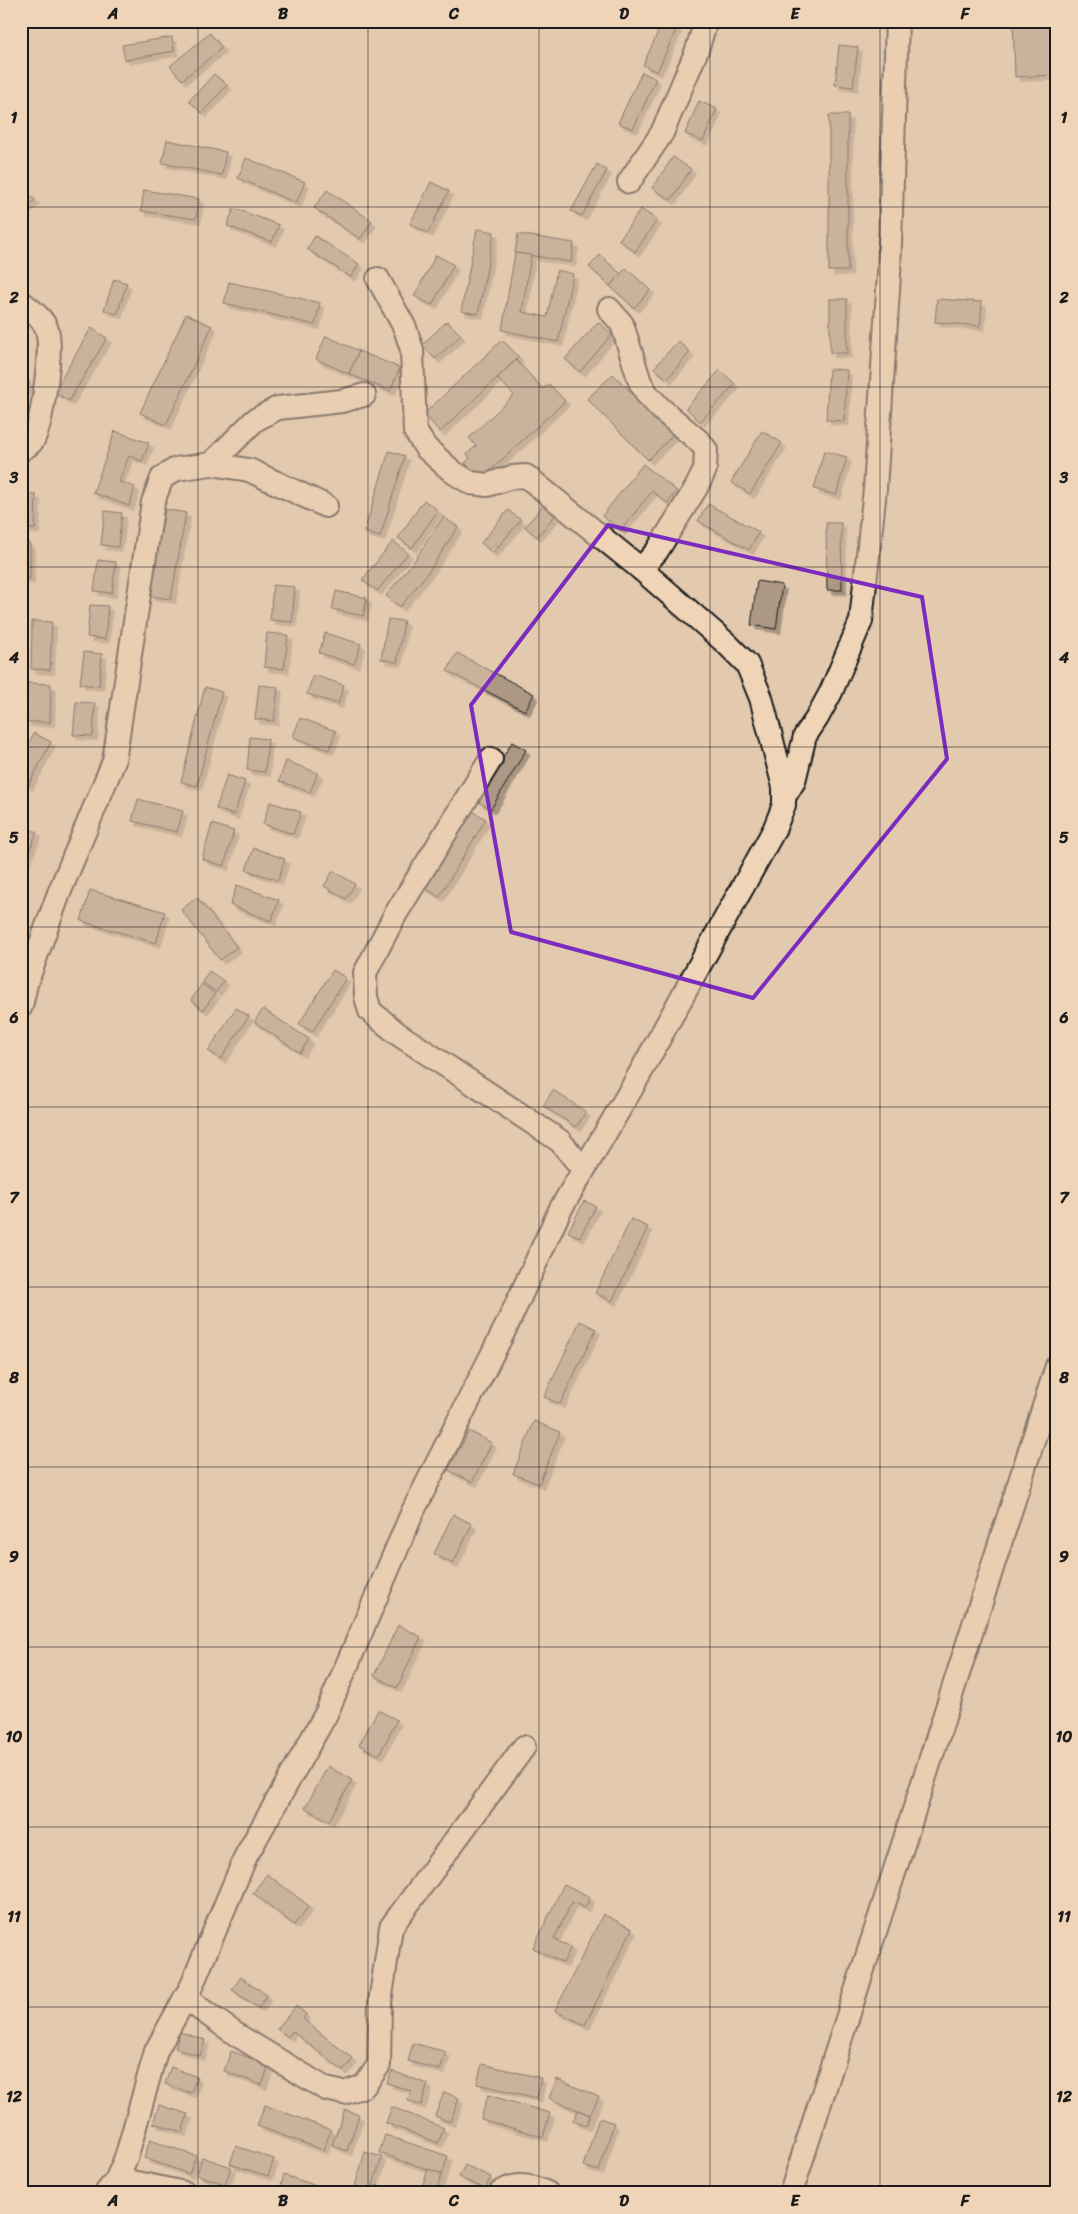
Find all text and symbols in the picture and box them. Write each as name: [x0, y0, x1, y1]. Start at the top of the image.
text: A: [107, 0, 118, 28]
text: B: [278, 0, 289, 28]
text: C: [448, 0, 460, 28]
text: D: [619, 0, 629, 28]
text: E: [791, 0, 801, 28]
text: F: [960, 0, 971, 28]
text: 1: [11, 103, 18, 132]
text: 1: [1061, 103, 1068, 132]
text: 2: [8, 283, 19, 312]
text: 2: [1058, 283, 1069, 312]
text: 3: [9, 463, 19, 492]
text: 3: [1059, 463, 1069, 492]
text: 4: [8, 643, 19, 672]
text: 4: [1058, 643, 1069, 672]
text: 5: [9, 823, 19, 852]
text: 5: [1059, 823, 1069, 852]
text: 6: [8, 1003, 19, 1032]
text: 6: [1058, 1003, 1069, 1032]
text: 7: [9, 1183, 20, 1212]
text: 7: [1059, 1183, 1070, 1212]
text: 8: [8, 1363, 19, 1392]
text: 8: [1058, 1363, 1069, 1392]
text: 9: [9, 1542, 19, 1571]
text: 9: [1059, 1542, 1069, 1571]
text: 10: [6, 1722, 22, 1751]
text: 10: [1056, 1722, 1072, 1751]
text: 11: [7, 1902, 21, 1931]
text: 11: [1057, 1902, 1071, 1931]
text: 12: [6, 2082, 23, 2111]
text: 12: [1056, 2082, 1073, 2111]
text: A: [107, 2186, 118, 2214]
text: B: [278, 2186, 289, 2214]
text: C: [448, 2186, 460, 2214]
text: D: [619, 2186, 629, 2214]
text: E: [791, 2186, 801, 2214]
text: F: [960, 2186, 971, 2214]

